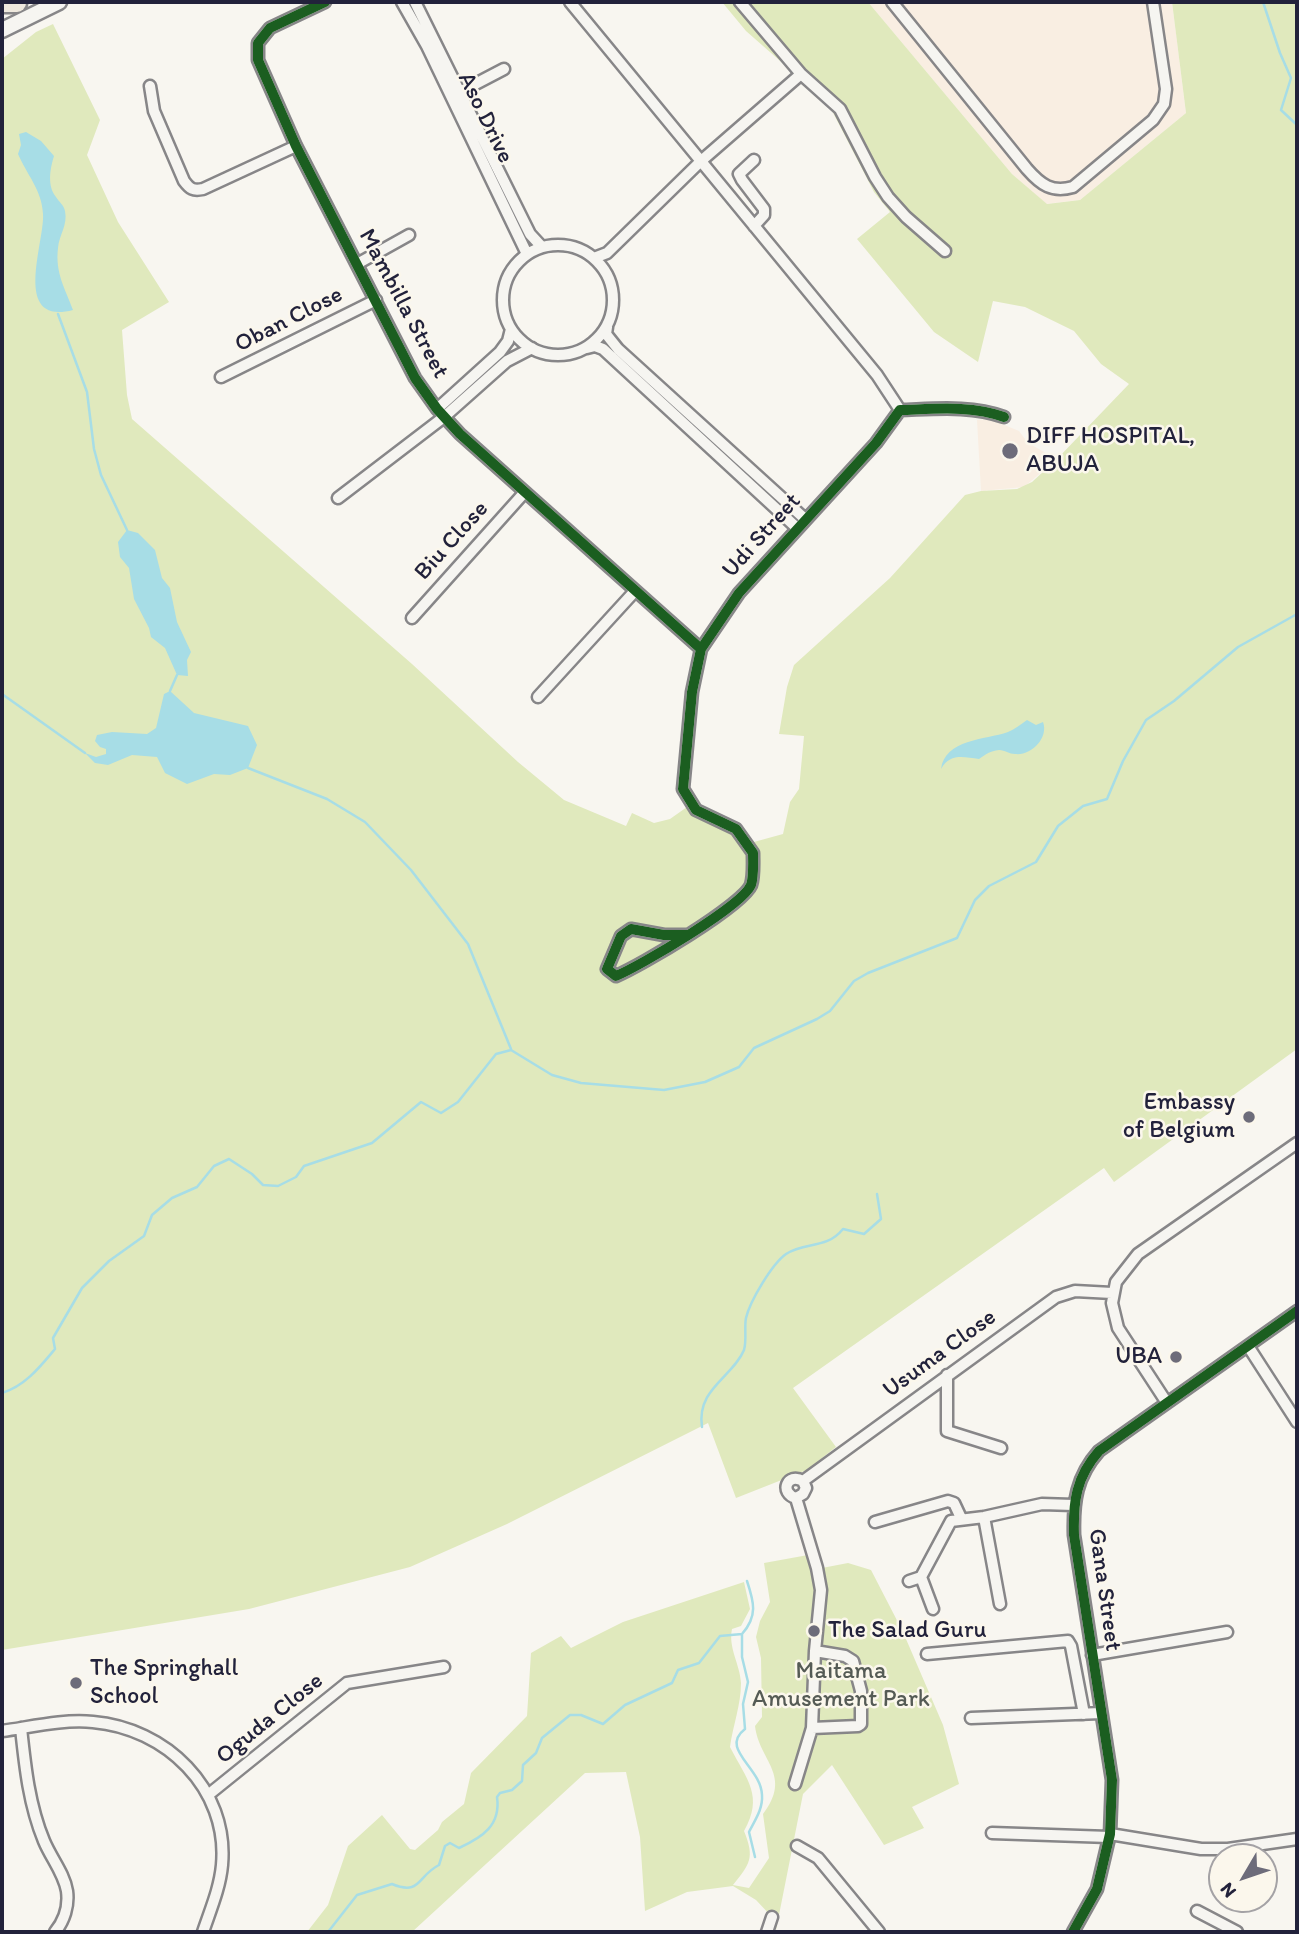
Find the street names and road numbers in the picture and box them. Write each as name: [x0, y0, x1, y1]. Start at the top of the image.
street label: Aso Drive: [451, 68, 519, 168]
street label: Mambilla Street: [352, 224, 454, 384]
street label: Oban Close: [230, 281, 348, 359]
street label: Udi Street: [717, 488, 807, 584]
street label: Biu Close: [409, 495, 495, 587]
street label: Usuma Close: [878, 1303, 1002, 1405]
street label: Gana Street: [1081, 1527, 1127, 1653]
street label: Oguda Close: [211, 1667, 329, 1771]

